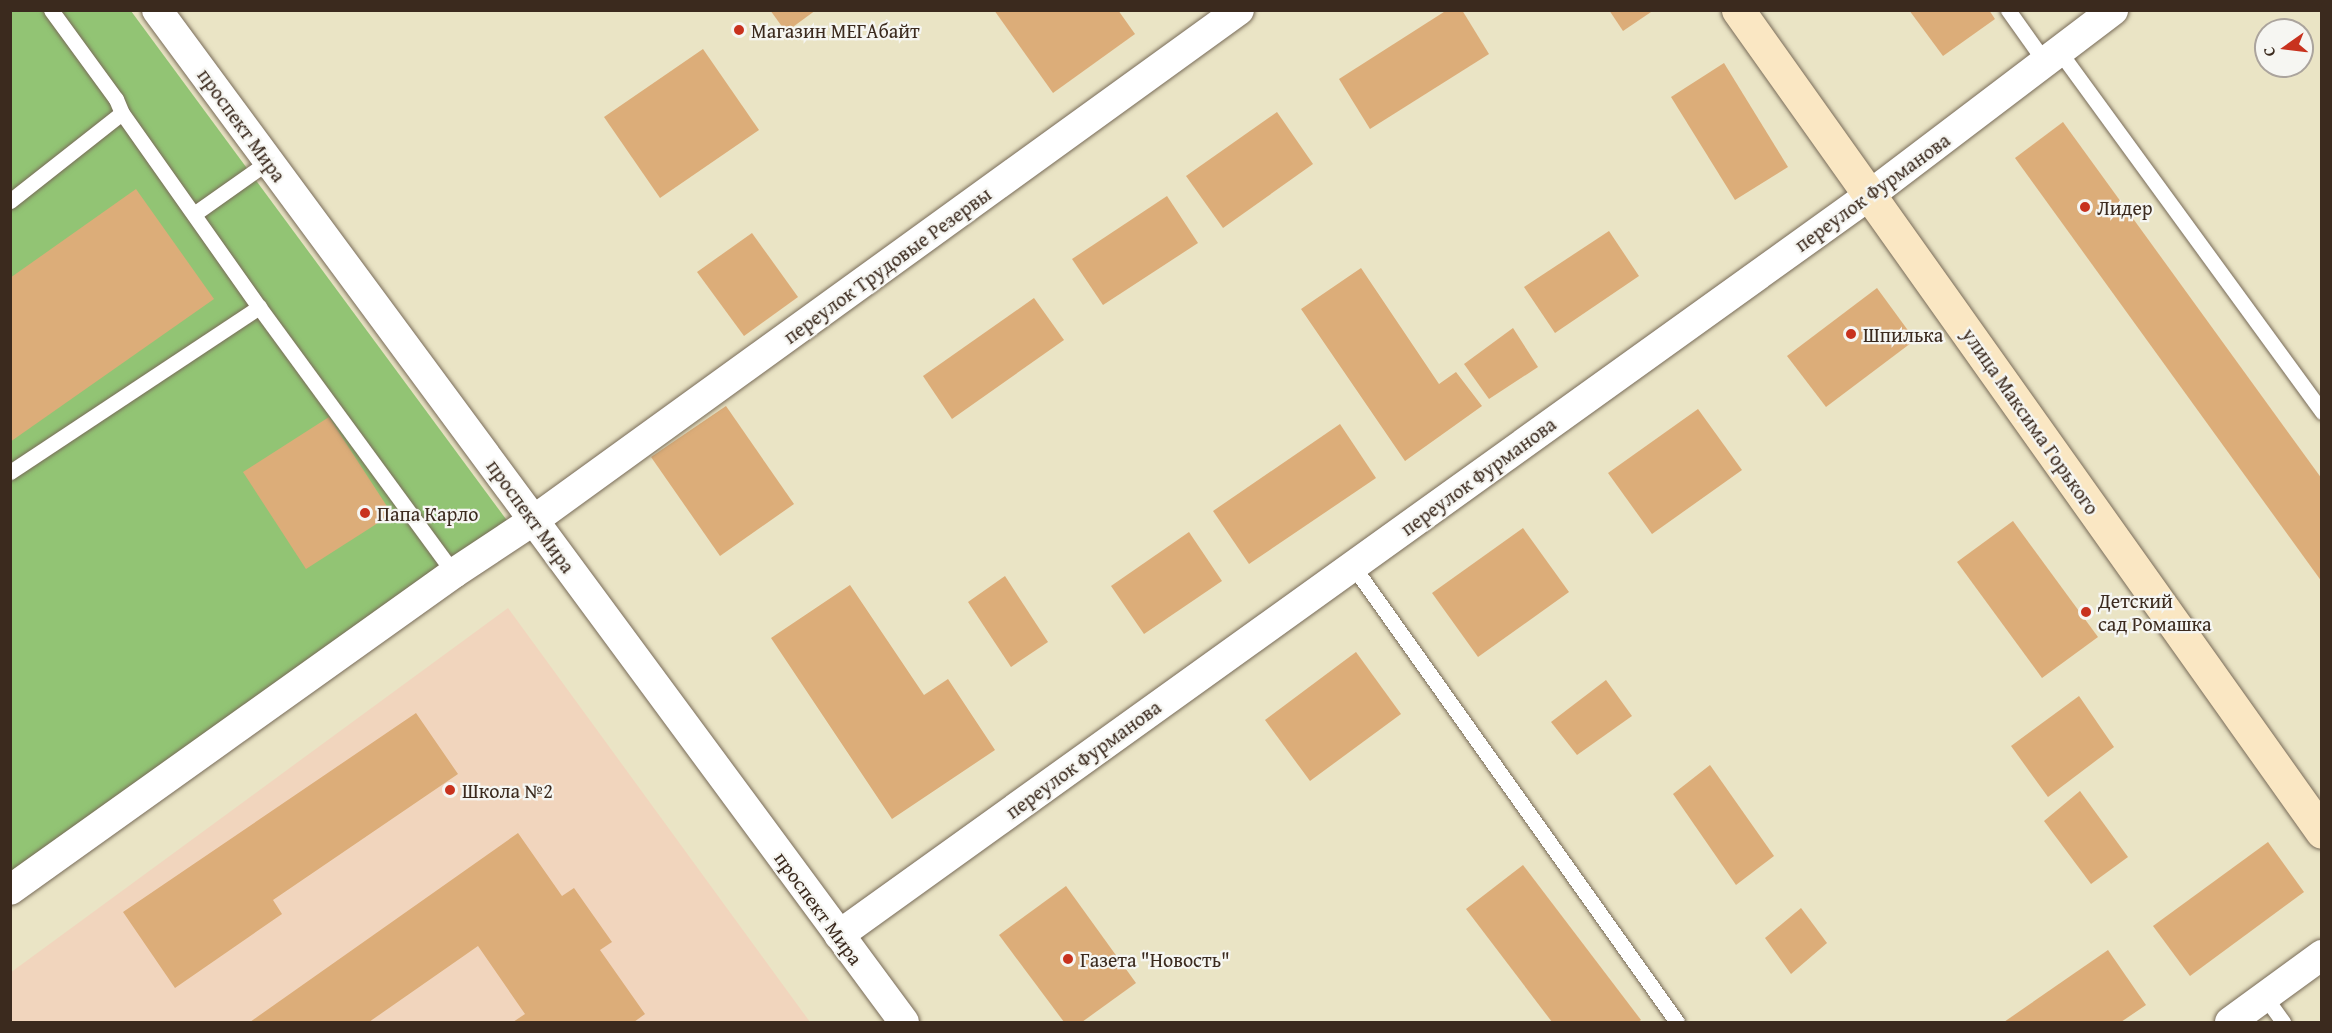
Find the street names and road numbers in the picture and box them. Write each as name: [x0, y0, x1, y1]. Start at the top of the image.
street label: проспект Мира: [193, 64, 291, 186]
street label: переулок Фурманова: [1790, 128, 1954, 256]
street label: переулок Трудовые Резервы: [779, 182, 995, 348]
street label: улица Максима Горького: [1957, 323, 2105, 519]
street label: переулок Фурманова: [1396, 412, 1560, 540]
street label: проспект Мира: [482, 455, 580, 577]
street label: переулок Фурманова: [1001, 695, 1165, 823]
street label: проспект Мира: [770, 847, 868, 969]

